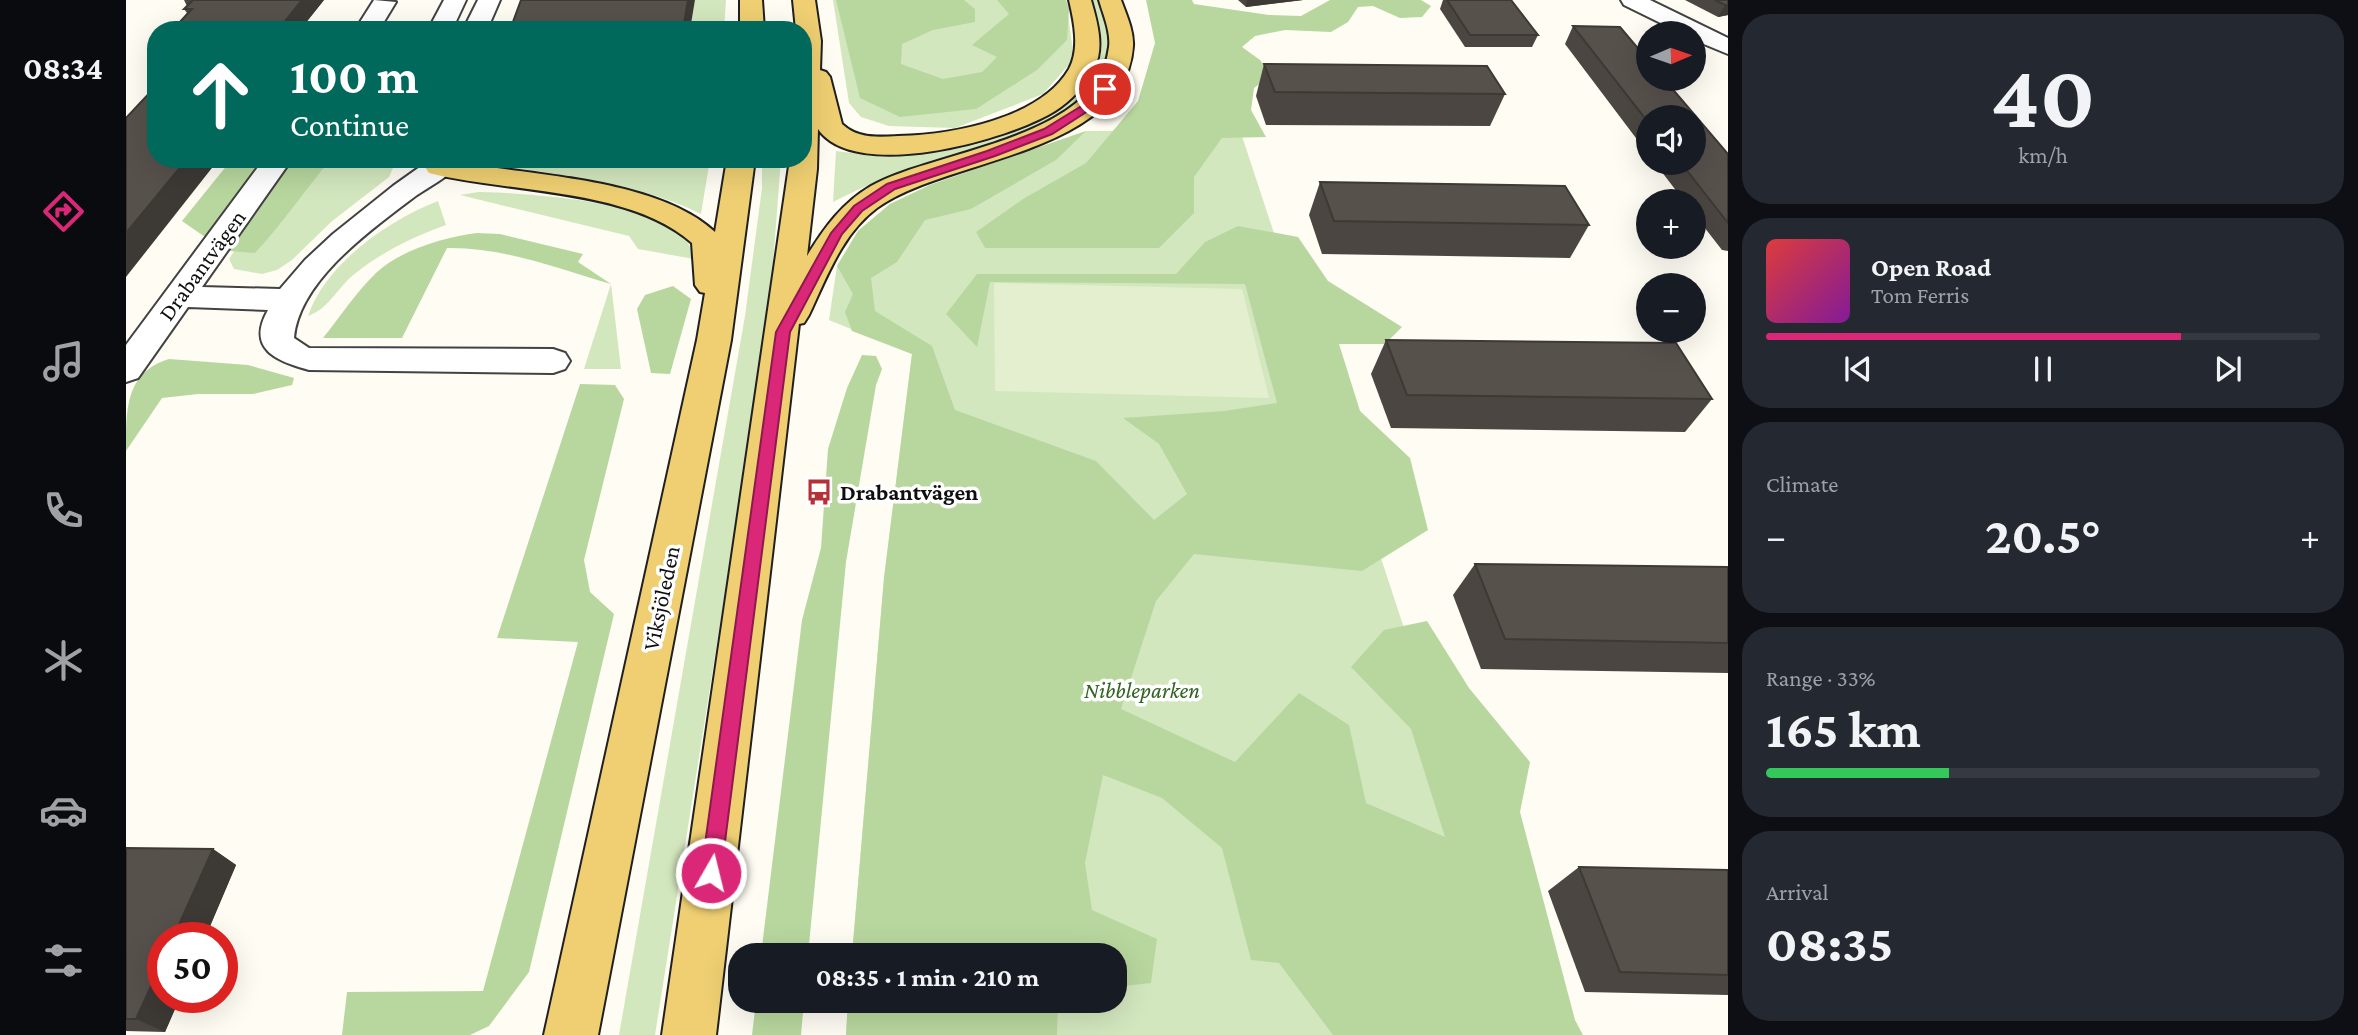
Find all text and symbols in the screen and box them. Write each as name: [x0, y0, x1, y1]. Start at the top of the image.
north arrow: [1636, 21, 1706, 91]
map controls: [1636, 21, 1706, 343]
text: 40: [1991, 45, 2095, 147]
icon: ahead: [175, 49, 266, 140]
text: 100 m: [290, 49, 419, 104]
text: 08:34: [23, 50, 103, 86]
pin: [1075, 59, 1135, 119]
icon: arrive: [1086, 70, 1124, 108]
button: sound: [1636, 105, 1706, 175]
text: Continue: [290, 107, 409, 143]
text: km/h: [2018, 142, 2068, 168]
icon: directions: [39, 187, 88, 236]
button: +: [1636, 189, 1706, 259]
street label: Drabantvägen: [153, 205, 251, 325]
text: Open Road: [1871, 253, 1991, 282]
button: −: [1636, 273, 1706, 343]
text: Tom Ferris: [1871, 282, 1969, 308]
icon: music: [39, 337, 88, 386]
icon: previous: [1839, 350, 1877, 388]
icon: pause: [2024, 350, 2062, 388]
icon: next: [2209, 350, 2247, 388]
text: Climate: [1766, 471, 1838, 497]
bus stop icon: Drabantvägen: [804, 477, 834, 507]
place label: Drabantvägen: [840, 479, 978, 505]
icon: phone: [39, 486, 88, 535]
text: 20.5°: [1985, 506, 2101, 564]
text: −: [1766, 515, 1786, 557]
text: +: [2300, 515, 2320, 557]
street label: Viksjöleden: [637, 543, 685, 653]
icon: climate: [39, 636, 88, 685]
text: Range · 33%: [1766, 665, 1876, 691]
park label: Nibbleparken: [1084, 677, 1200, 703]
text: 165 km: [1766, 700, 1921, 758]
icon: car: [39, 786, 88, 835]
position arrow: [674, 836, 748, 910]
text: Arrival: [1766, 879, 1829, 905]
text: 08:35: [1766, 914, 1893, 972]
speed limit sign: 50: [147, 922, 238, 1013]
icon: filters: [39, 936, 88, 985]
text: 08:35 · 1 min · 210 m: [816, 963, 1039, 992]

